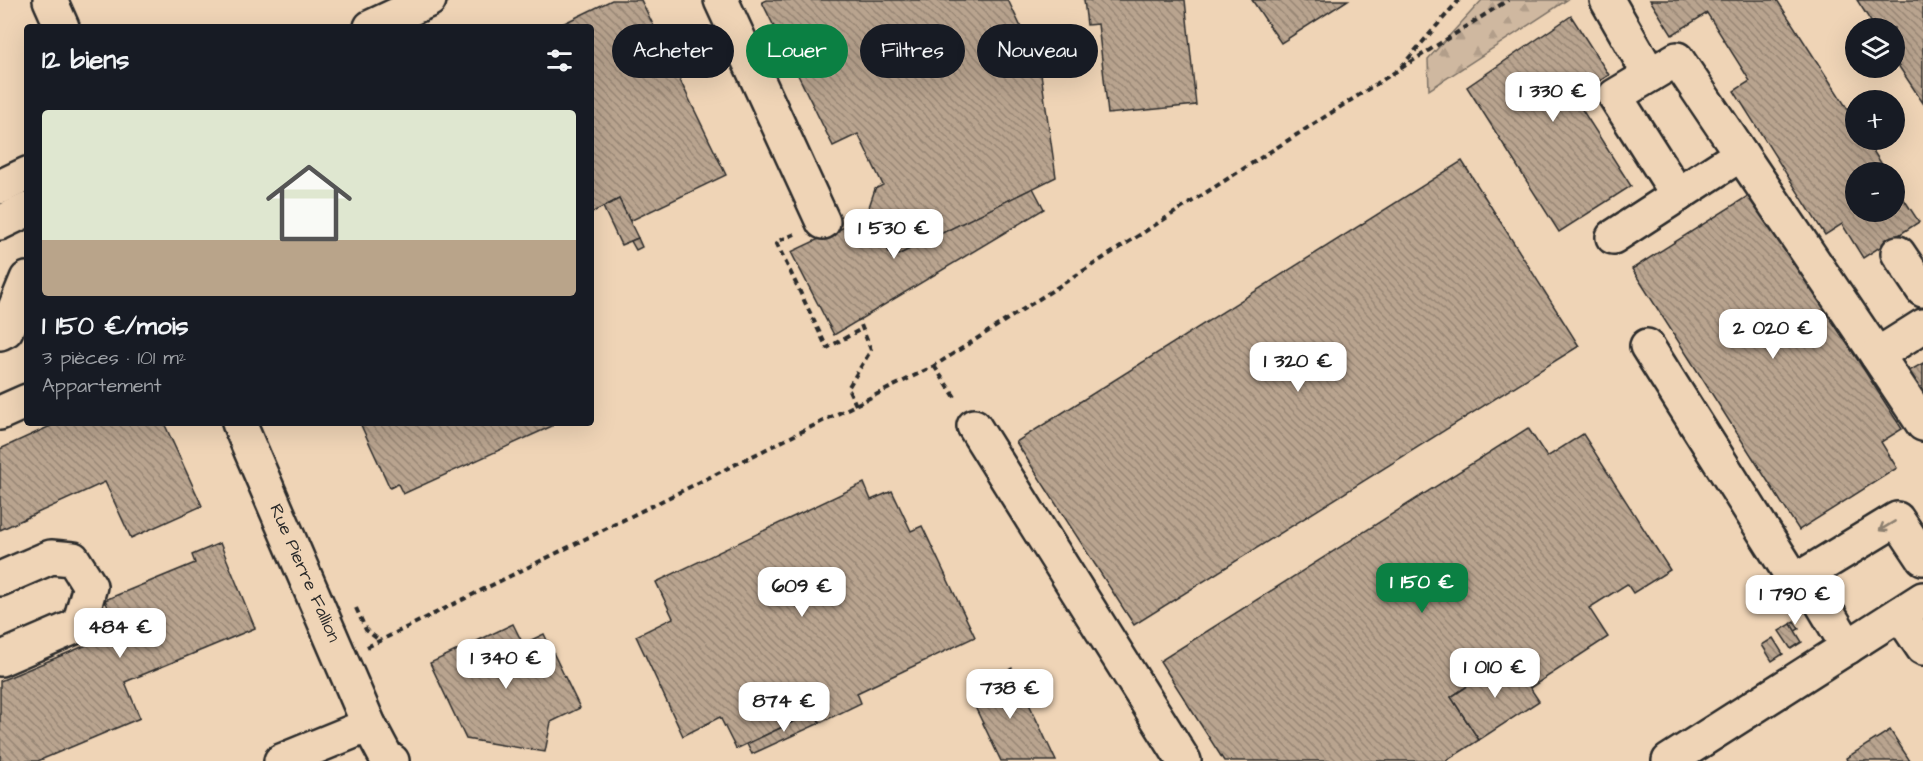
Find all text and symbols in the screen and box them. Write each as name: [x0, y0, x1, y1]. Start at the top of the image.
map controls: [1845, 18, 1905, 222]
button: layers: [1845, 18, 1905, 78]
chip: Acheter: [612, 24, 734, 78]
chip: Louer: [746, 24, 848, 78]
chip: Filtres: [860, 24, 965, 78]
chip: Nouveau: [977, 24, 1098, 78]
text: 12 biens: [42, 42, 129, 78]
icon: filters: [543, 44, 576, 77]
pin: 1 330 €: [1498, 72, 1608, 123]
text: 1 330 €: [1519, 77, 1587, 105]
button: +: [1845, 90, 1905, 150]
icon: home: [255, 149, 363, 257]
button: −: [1845, 162, 1905, 222]
pin: 1 530 €: [839, 209, 949, 260]
text: 1 530 €: [858, 214, 930, 242]
text: 1 150 €/mois: [42, 308, 189, 344]
pin: 2 020 €: [1718, 309, 1828, 360]
text: 2 020 €: [1733, 314, 1813, 342]
pin: 1 320 €: [1243, 342, 1353, 393]
text: 3 pièces · 101 m²: [42, 344, 186, 372]
text: 1 320 €: [1264, 347, 1332, 375]
text: Appartement: [42, 372, 162, 400]
street label: Rue Pierre Fallion: [263, 500, 347, 646]
one-way arrow: [1879, 520, 1896, 532]
pin: 1 150 €: [1367, 563, 1477, 614]
pin: 609 €: [760, 567, 844, 618]
text: 1 150 €: [1390, 568, 1454, 596]
text: 609 €: [772, 572, 832, 600]
pin: 1 790 €: [1740, 575, 1850, 626]
text: 1 790 €: [1760, 580, 1830, 608]
pin: 484 €: [78, 608, 162, 659]
text: 484 €: [88, 613, 152, 641]
pin: 1 340 €: [451, 639, 561, 690]
text: 1 340 €: [471, 644, 541, 672]
pin: 1 010 €: [1440, 648, 1550, 699]
text: 1 010 €: [1464, 653, 1526, 681]
pin: 738 €: [968, 669, 1052, 720]
text: 738 €: [980, 674, 1040, 702]
pin: 874 €: [742, 682, 826, 733]
text: 874 €: [753, 687, 815, 715]

